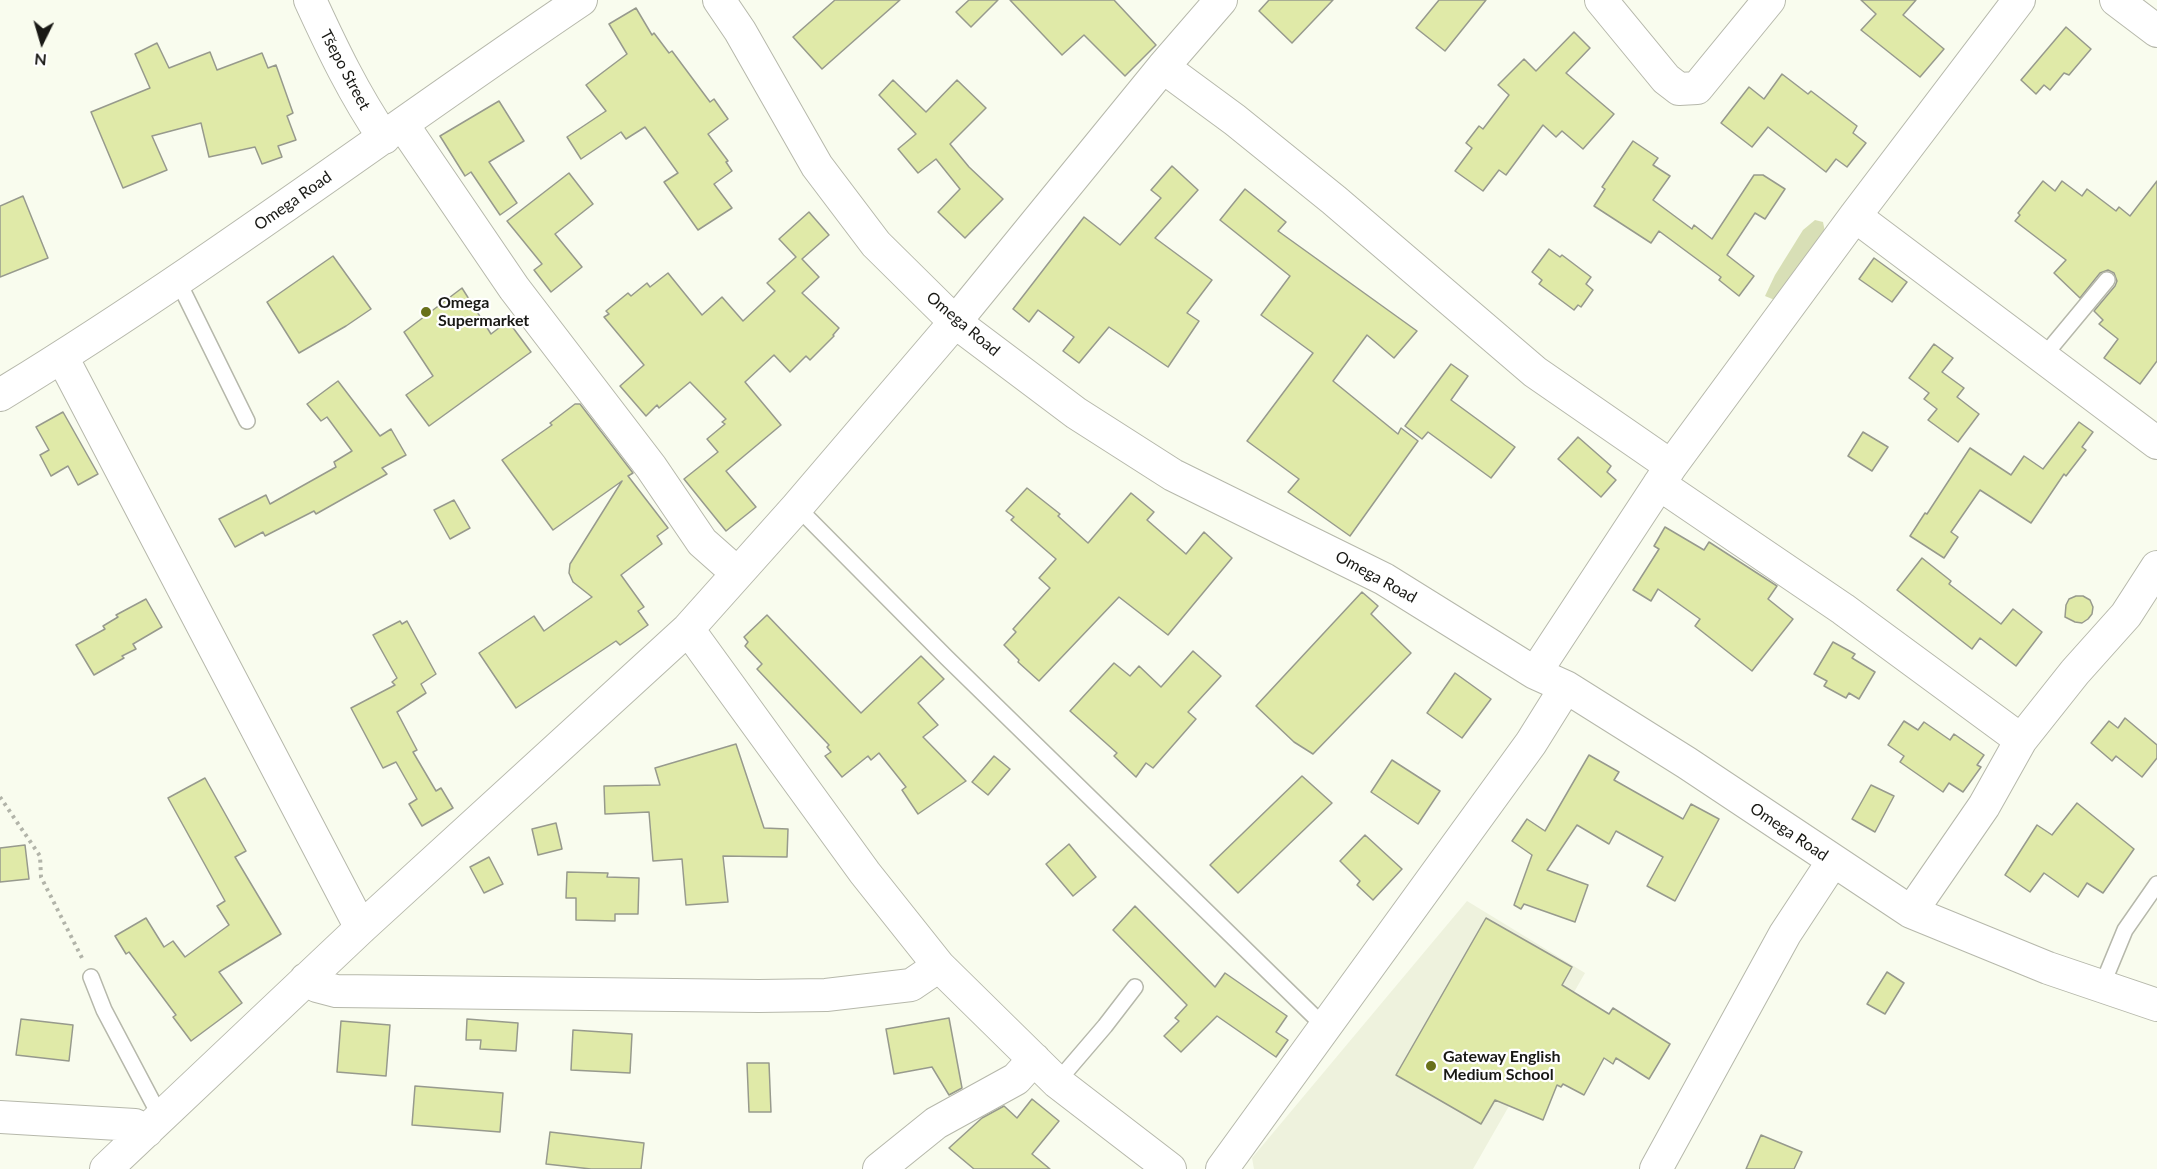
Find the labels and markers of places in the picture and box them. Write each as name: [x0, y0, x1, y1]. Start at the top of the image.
place label: Omega Supermarket: [438, 293, 529, 331]
marker: Omega Supermarket: [419, 305, 433, 319]
place label: Gateway English Medium School: [1443, 1047, 1560, 1085]
marker: Gateway English Medium School: [1424, 1059, 1438, 1073]

